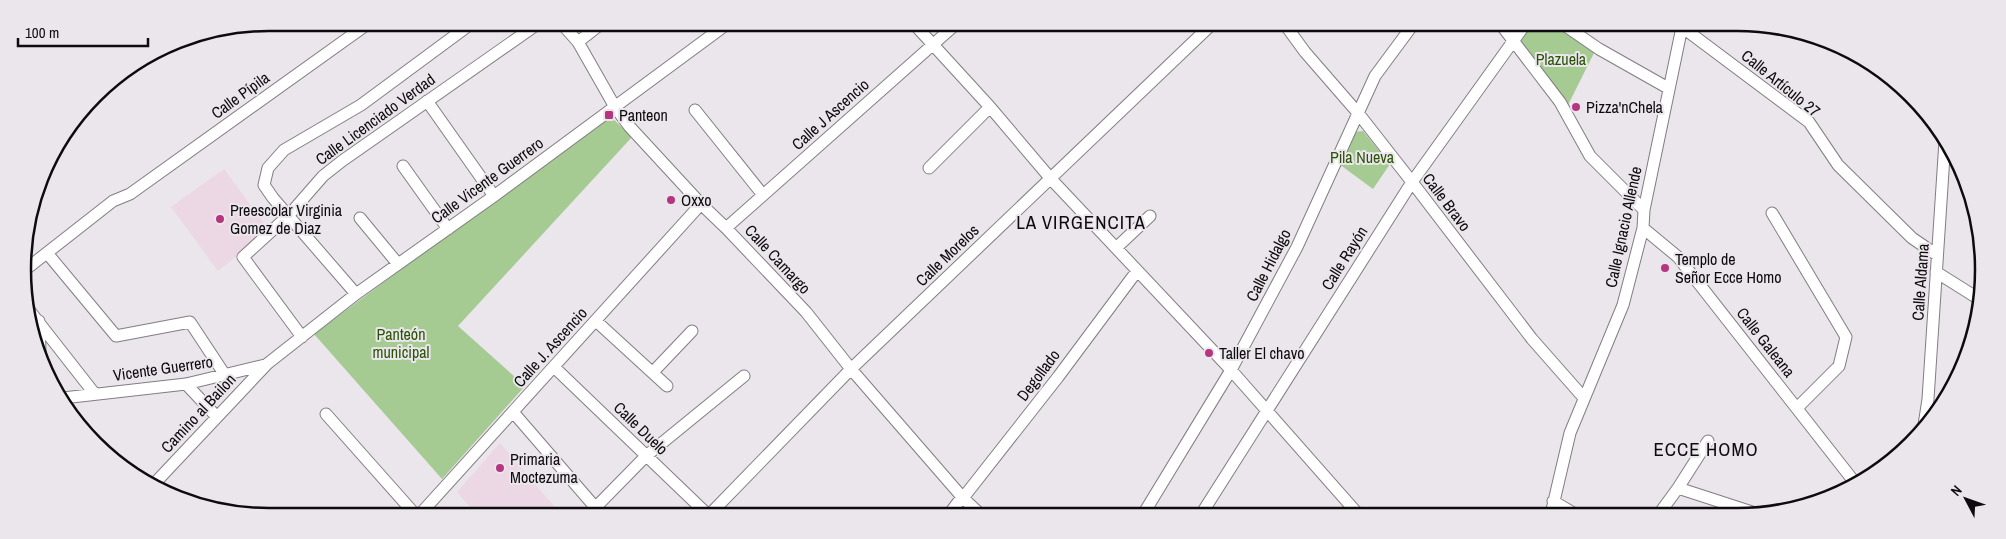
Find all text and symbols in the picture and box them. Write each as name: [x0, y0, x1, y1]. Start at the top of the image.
scale bar: [18, 15, 148, 47]
text: 100 m: [25, 22, 59, 43]
street label: Calle Artículo 27: [1737, 44, 1825, 122]
park label: Plazuela: [1536, 48, 1587, 70]
street label: Calle Pípila: [206, 66, 274, 124]
street label: Calle Licenciado Verdad: [311, 68, 439, 170]
street label: Calle J Ascencio: [787, 73, 873, 155]
place label: Pizza'nChela: [1586, 96, 1664, 118]
marker: Pizza'nChela: [1570, 101, 1582, 113]
place label: Panteon: [619, 104, 668, 126]
marker: Panteon: [603, 109, 615, 121]
street label: Calle Vicente Guerrero: [426, 132, 548, 228]
park label: Pila Nueva: [1330, 146, 1395, 168]
street label: Calle Ignacio Allende: [1599, 164, 1647, 290]
street label: Calle Bravo: [1418, 168, 1476, 236]
place label: Oxxo: [681, 189, 712, 211]
marker: Oxxo: [665, 194, 677, 206]
place label: Preescolar Virginia Gomez de Diaz: [230, 199, 343, 239]
district label: LA VIRGENCITA: [1016, 209, 1146, 235]
marker: Preescolar Virginia Gomez de Diaz: [214, 213, 226, 225]
street label: Calle Morelos: [911, 219, 983, 291]
street label: Calle Camargo: [740, 220, 816, 298]
street label: Calle Rayón: [1316, 222, 1372, 294]
street label: Calle Hidalgo: [1240, 225, 1296, 305]
street label: Calle Aldama: [1906, 242, 1934, 321]
place label: Templo de Señor Ecce Homo: [1675, 248, 1781, 288]
marker: Templo de Señor Ecce Homo: [1659, 262, 1671, 274]
street label: Calle J. Ascencio: [508, 302, 592, 392]
street label: Calle Galeana: [1732, 302, 1801, 382]
park label: Panteón municipal: [373, 323, 430, 363]
place label: Taller El chavo: [1219, 342, 1305, 364]
street label: Degollado: [1011, 345, 1065, 405]
marker: Taller El chavo: [1203, 347, 1215, 359]
street label: Vicente Guerrero: [112, 350, 214, 386]
street label: Camino al Bailon: [156, 369, 240, 457]
street label: Calle Duelo: [609, 397, 673, 459]
district label: ECCE HOMO: [1653, 436, 1759, 462]
place label: Primaria Moctezuma: [510, 448, 579, 488]
marker: Primaria Moctezuma: [494, 462, 506, 474]
north arrow: [1941, 474, 1991, 524]
text: N: [1947, 481, 1966, 500]

